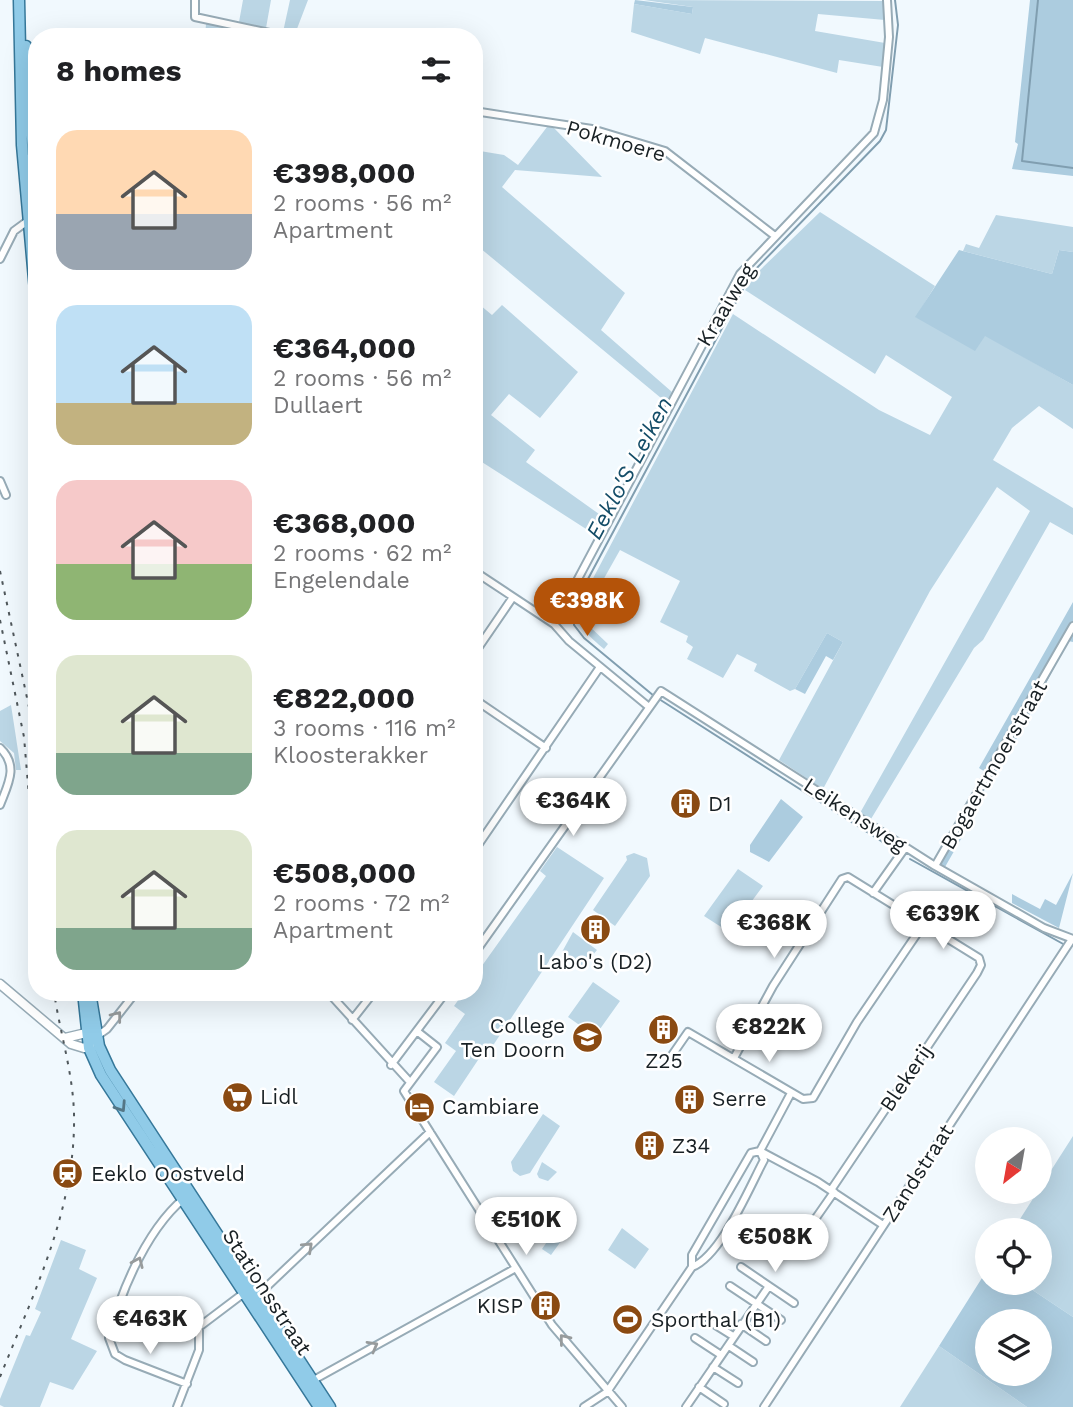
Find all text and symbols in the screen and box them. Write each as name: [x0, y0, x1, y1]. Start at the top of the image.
icon: filters: [417, 51, 455, 89]
text: 8 homes: [56, 53, 182, 88]
street label: Pokmoere: [564, 114, 669, 167]
text: €398,000: [273, 155, 416, 190]
icon: home: [112, 158, 196, 242]
text: 2 rooms · 56 m²: [273, 190, 451, 217]
text: Apartment: [273, 217, 393, 244]
street label: Kraaiweg: [691, 258, 760, 351]
text: €364,000: [273, 330, 416, 365]
icon: home: [112, 333, 196, 417]
text: 2 rooms · 56 m²: [273, 365, 451, 392]
text: Dullaert: [273, 392, 362, 419]
water label: Eeklo'S Leiken: [581, 392, 678, 544]
text: €368,000: [273, 505, 416, 540]
icon: home: [112, 508, 196, 592]
text: 2 rooms · 62 m²: [273, 540, 451, 567]
text: Engelendale: [273, 567, 410, 594]
pin: €398K: [538, 578, 636, 638]
text: €398K: [550, 587, 624, 614]
street label: Bogaertmoerstraat: [935, 675, 1052, 854]
text: €822,000: [273, 680, 415, 715]
icon: home: [112, 683, 196, 767]
text: 3 rooms · 116 m²: [273, 715, 455, 742]
text: Kloosterakker: [273, 742, 428, 769]
street label: Leikensweg: [799, 772, 912, 858]
pin: €364K: [524, 778, 622, 838]
text: €364K: [536, 787, 610, 814]
building icon: D1: [668, 787, 702, 821]
place label: D1: [708, 791, 731, 816]
text: €508,000: [273, 855, 416, 890]
icon: home: [112, 858, 196, 942]
text: 2 rooms · 72 m²: [273, 890, 449, 917]
pin: €639K: [894, 892, 992, 951]
pin: €368K: [725, 900, 823, 960]
text: €639K: [906, 900, 980, 927]
text: €368K: [737, 909, 811, 936]
building icon: Labo's (D2): [578, 913, 612, 947]
text: Apartment: [273, 917, 393, 944]
place label: Labo's (D2): [538, 949, 652, 974]
pin: €822K: [720, 1004, 818, 1064]
one-way arrow: [109, 1011, 122, 1023]
building icon: Z25: [647, 1012, 681, 1046]
place label: College Ten Doorn: [460, 1013, 565, 1062]
text: €822K: [732, 1013, 806, 1040]
school or university icon: College Ten Doorn: [571, 1021, 605, 1055]
street label: Blekerij: [874, 1039, 937, 1116]
place label: Z25: [645, 1048, 683, 1073]
supermarket icon: Lidl: [220, 1080, 254, 1114]
building icon: Serre: [672, 1082, 706, 1116]
place label: Lidl: [260, 1084, 298, 1109]
place label: Serre: [712, 1086, 767, 1111]
hotel icon: Cambiare: [402, 1090, 436, 1124]
place label: Cambiare: [442, 1094, 539, 1119]
one-way arrow: [113, 1099, 126, 1112]
street label: Zandstraat: [877, 1119, 959, 1226]
north arrow: [975, 1127, 1052, 1204]
map controls: [975, 1127, 1052, 1386]
building icon: Z34: [632, 1129, 666, 1163]
place label: Z34: [672, 1133, 710, 1158]
station icon: Eeklo Oostveld: [51, 1157, 85, 1191]
place label: Eeklo Oostveld: [91, 1161, 245, 1186]
pin: €510K: [477, 1198, 575, 1257]
text: €510K: [491, 1206, 561, 1233]
pin: €508K: [726, 1214, 824, 1274]
button: locate: [975, 1218, 1052, 1295]
text: €508K: [738, 1223, 812, 1250]
street label: Stationsstraat: [217, 1224, 318, 1360]
one-way arrow: [300, 1243, 313, 1256]
one-way arrow: [130, 1257, 144, 1270]
building icon: KISP: [529, 1289, 563, 1323]
place label: KISP: [477, 1293, 523, 1318]
pin: €463K: [101, 1296, 199, 1356]
sports icon: Sporthal (B1): [611, 1303, 645, 1337]
text: €463K: [113, 1305, 187, 1332]
place label: Sporthal (B1): [651, 1307, 781, 1332]
button: layers: [975, 1309, 1052, 1386]
one-way arrow: [560, 1335, 572, 1348]
one-way arrow: [366, 1341, 378, 1355]

